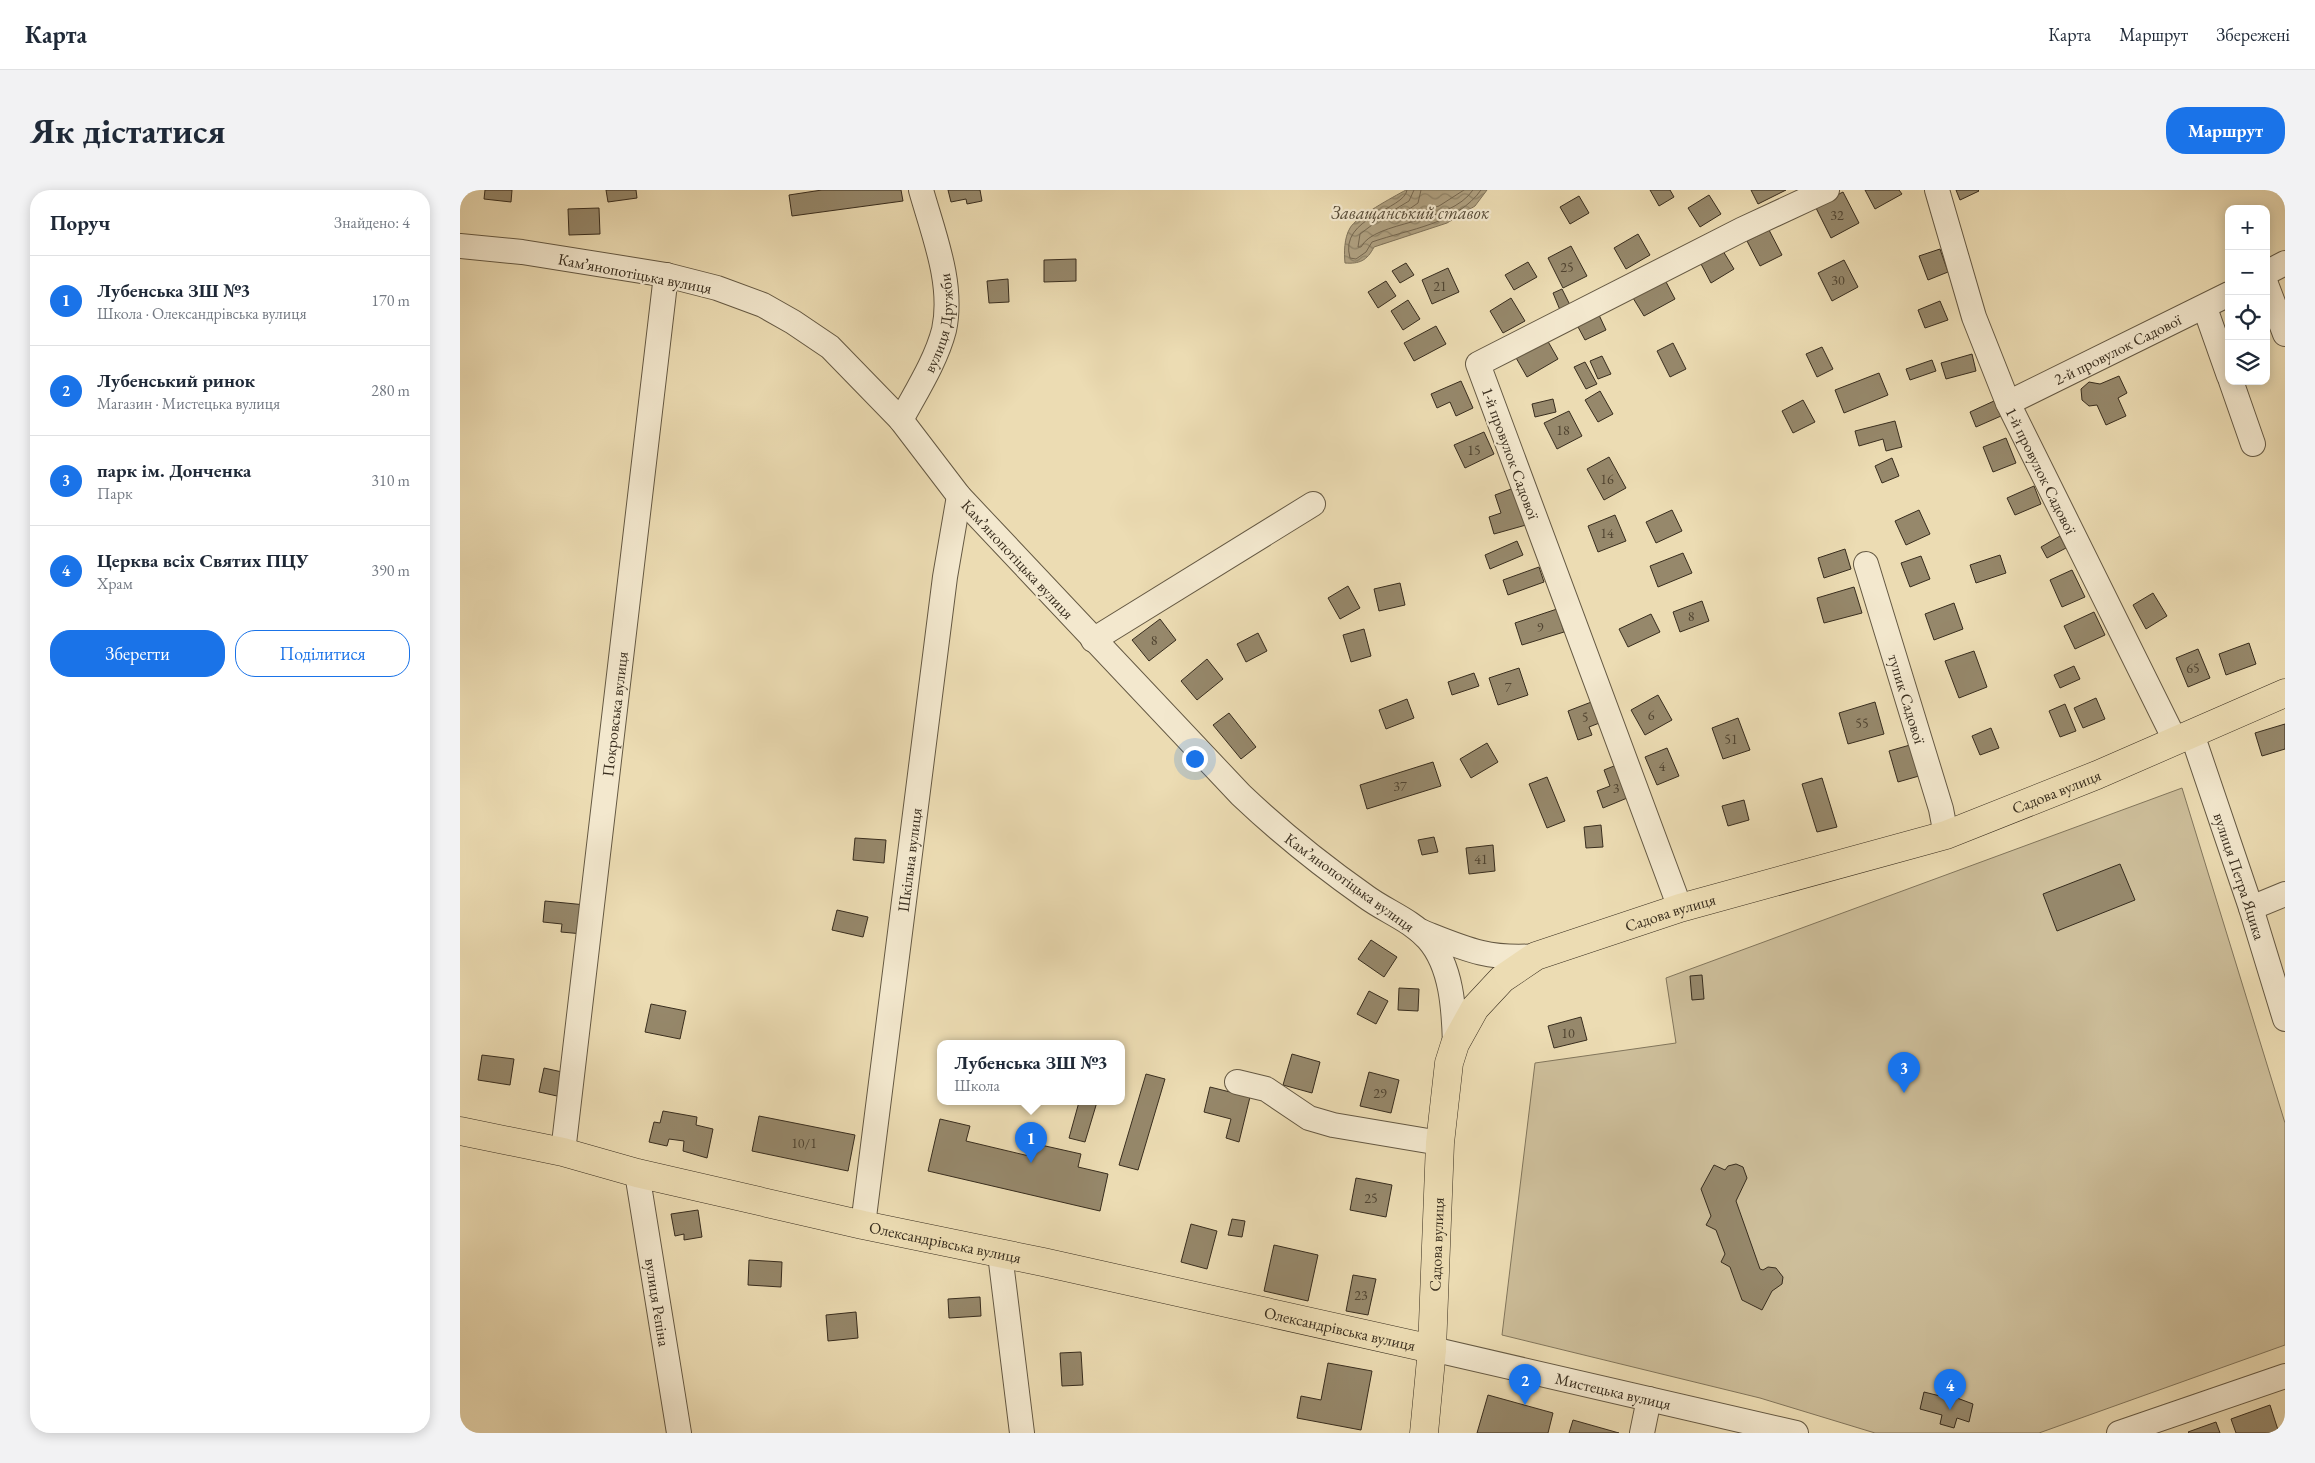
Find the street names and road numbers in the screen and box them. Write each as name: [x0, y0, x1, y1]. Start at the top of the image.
street label: Камʼянопотіцька вулиця: [556, 248, 714, 299]
street label: вулиця Дружби: [919, 271, 958, 376]
street label: 2-й провулок Садової: [2051, 309, 2186, 390]
street label: 1-й провулок Садової: [1477, 384, 1545, 523]
street label: 1-й провулок Садової: [2001, 404, 2082, 539]
street label: Камʼянопотіцька вулиця: [957, 495, 1079, 624]
street label: Покровська вулиця: [597, 650, 633, 778]
street label: тупик Садової: [1883, 652, 1931, 747]
street label: Садова вулиця: [2009, 765, 2104, 819]
street label: Шкільна вулиця: [893, 807, 927, 913]
street label: вулиця Петра Яцика: [2208, 810, 2270, 943]
street label: Камʼянопотіцька вулиця: [1280, 828, 1419, 937]
street label: Садова вулиця: [1622, 889, 1718, 937]
street label: Садова вулиця: [1424, 1197, 1449, 1292]
street label: Олександрівська вулиця: [867, 1217, 1023, 1268]
street label: вулиця Рєпіна: [640, 1257, 675, 1349]
street label: Олександрівська вулиця: [1262, 1302, 1418, 1356]
street label: Мистецька вулиця: [1553, 1368, 1673, 1415]

